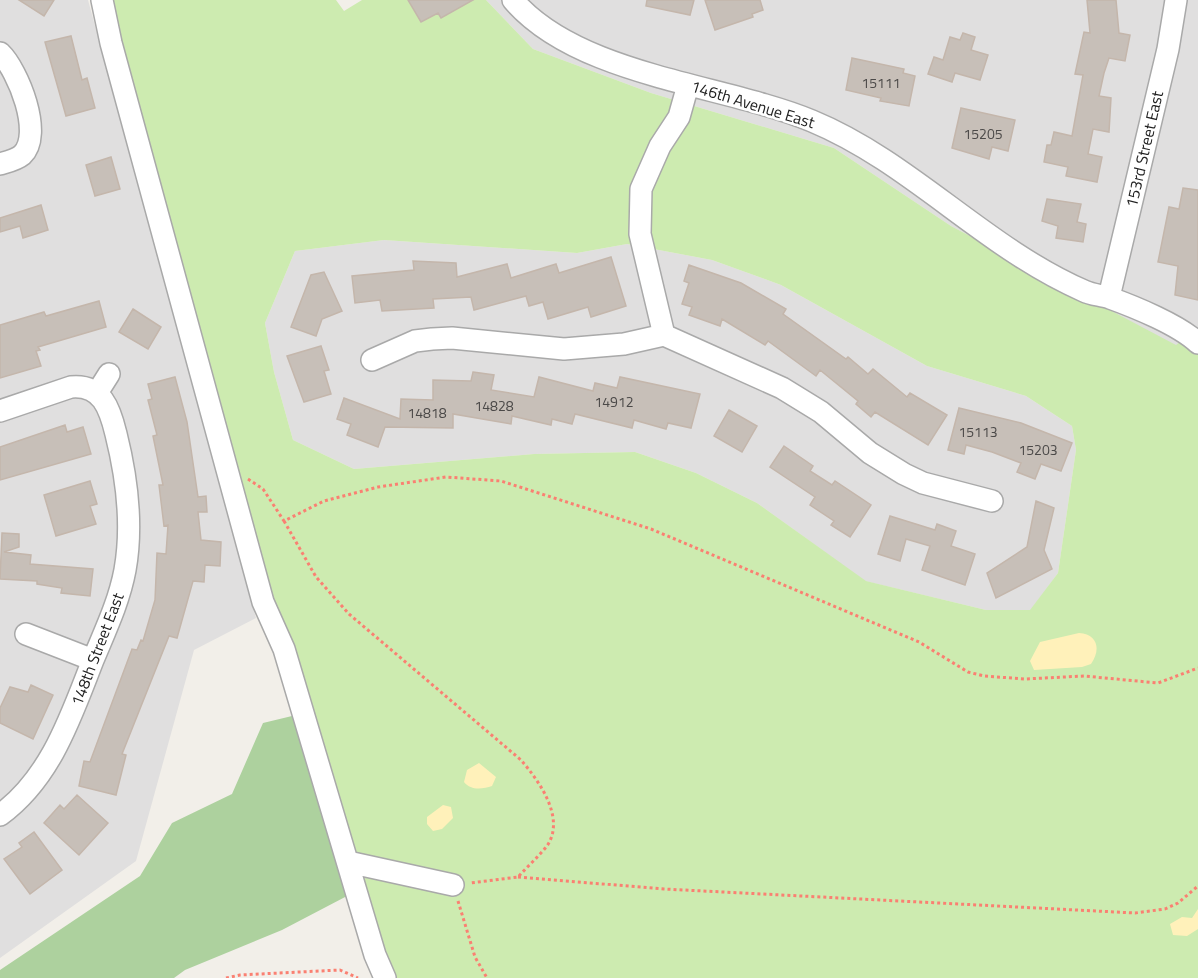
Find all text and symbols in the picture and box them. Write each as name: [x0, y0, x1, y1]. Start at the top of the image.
house number: 15111: [861, 72, 901, 93]
street label: 146th Avenue East: [688, 74, 818, 134]
street label: 153rd Street East: [1119, 88, 1169, 210]
house number: 15205: [963, 123, 1003, 144]
house number: 14912: [594, 391, 634, 412]
house number: 14828: [474, 395, 514, 416]
house number: 14818: [407, 402, 447, 423]
house number: 15113: [958, 421, 998, 442]
house number: 15203: [1018, 439, 1058, 460]
street label: 148th Street East: [64, 589, 130, 709]

